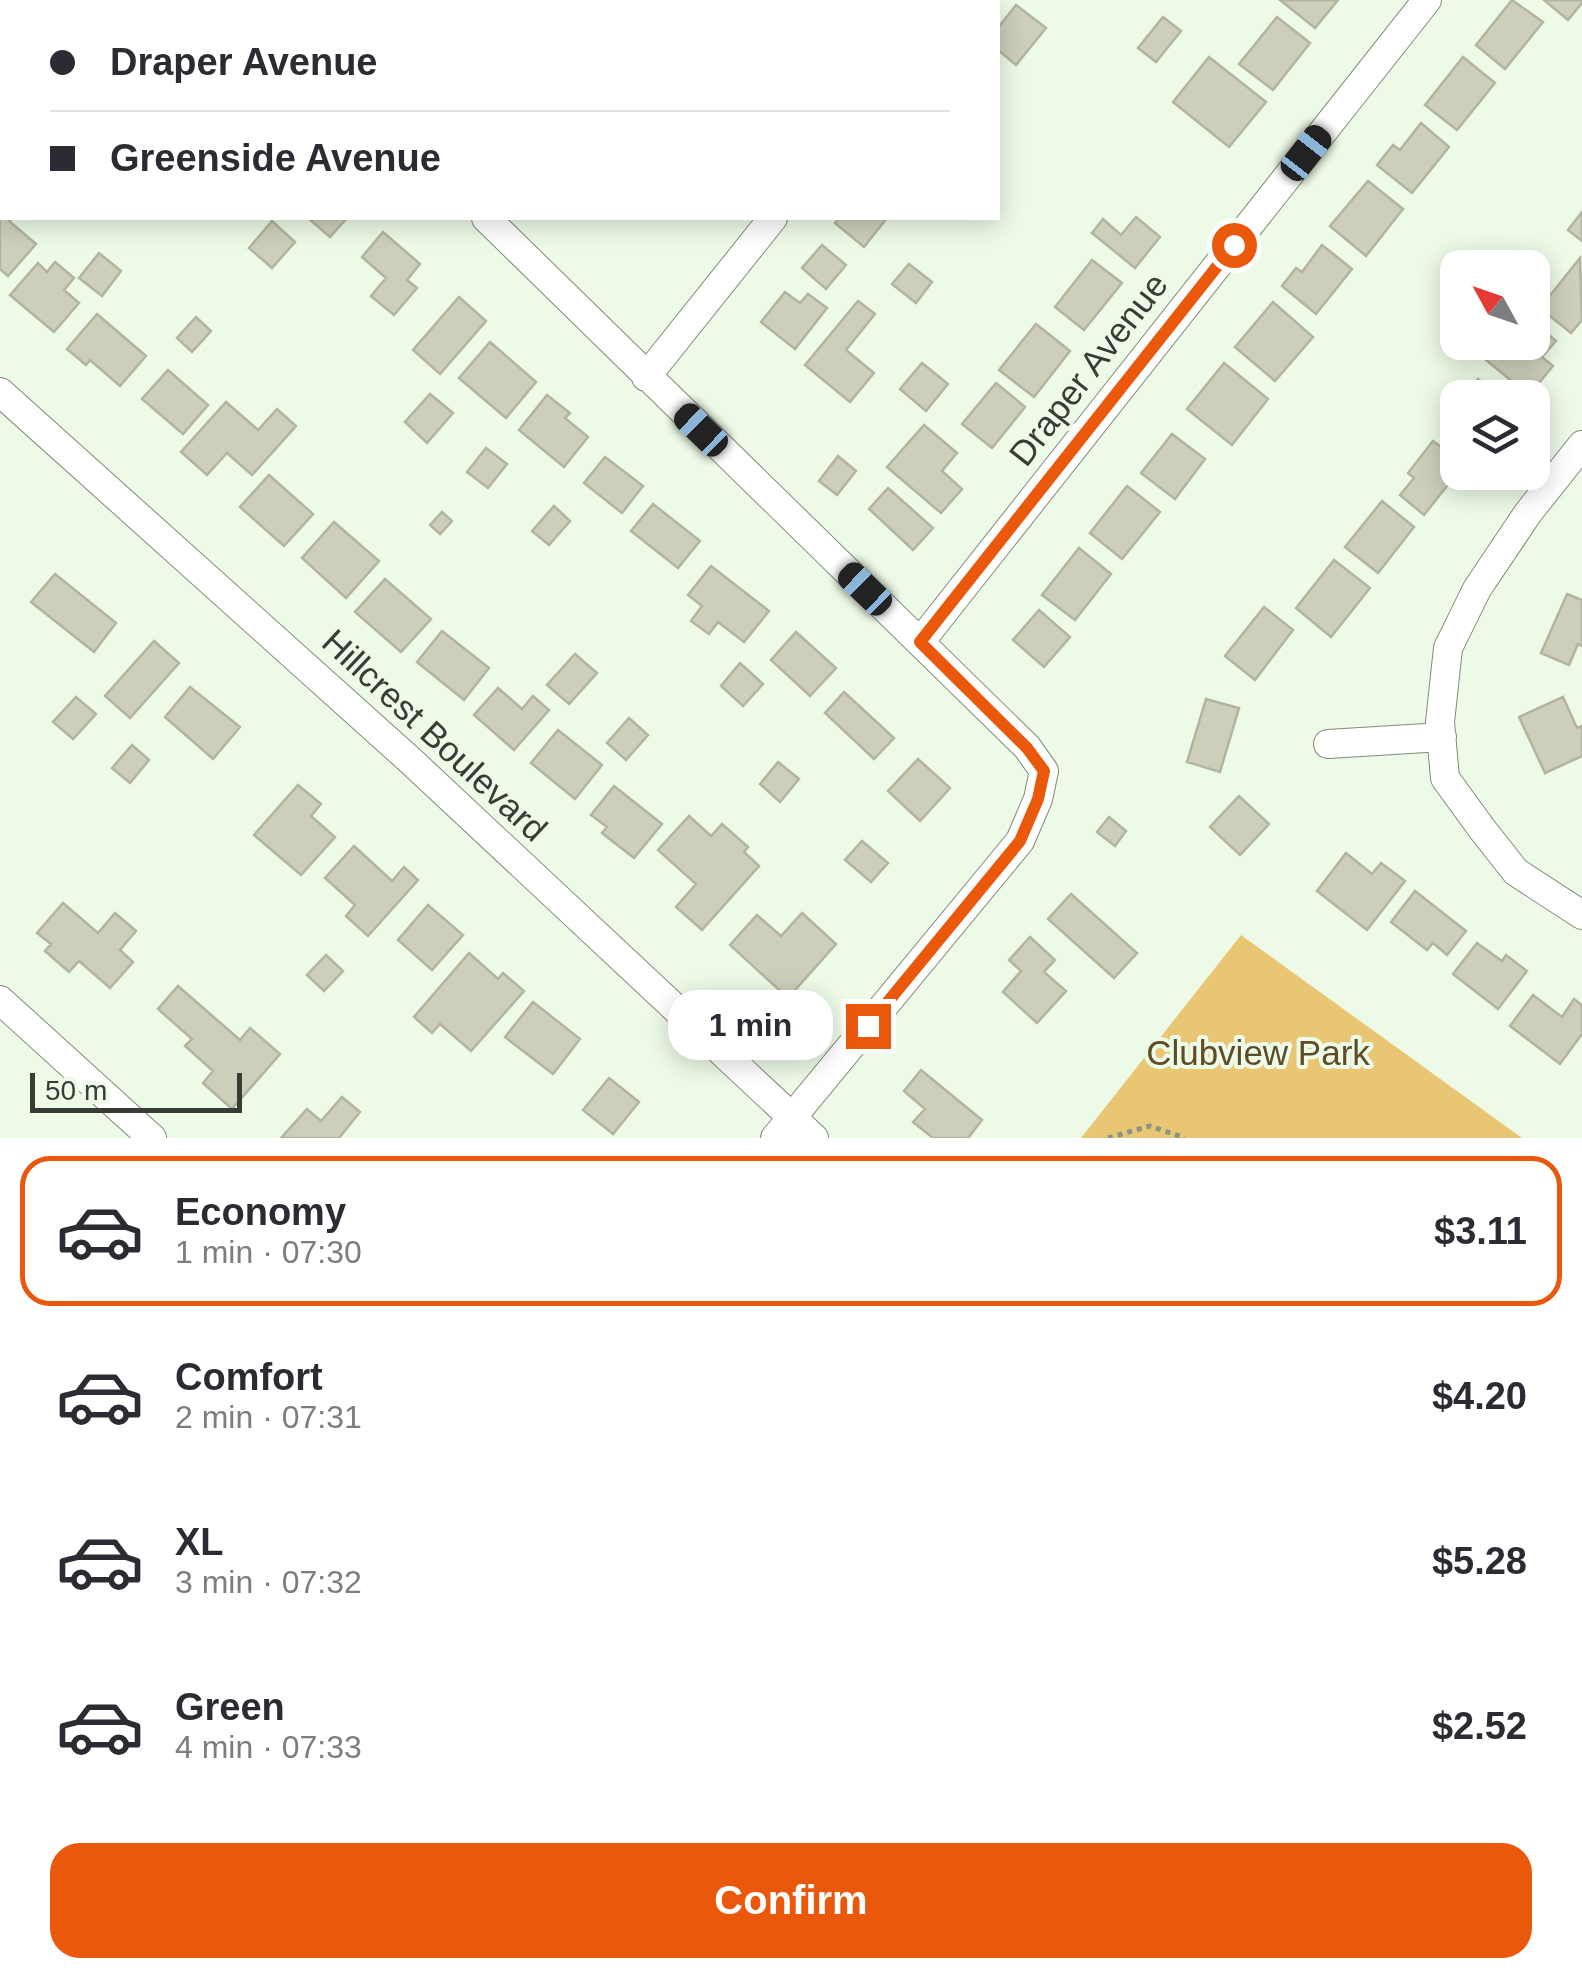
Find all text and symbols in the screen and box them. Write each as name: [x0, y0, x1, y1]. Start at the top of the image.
text: Draper Avenue: [110, 41, 378, 83]
car: [1276, 120, 1336, 186]
text: Greenside Avenue: [110, 137, 441, 179]
route start: [1212, 223, 1257, 268]
north arrow: [1440, 250, 1550, 360]
map controls: [1440, 250, 1550, 490]
street label: Draper Avenue: [1001, 265, 1175, 473]
button: layers: [1440, 380, 1550, 490]
car: [669, 398, 733, 462]
car: [833, 557, 897, 621]
street label: Hillcrest Boulevard: [315, 621, 555, 849]
callout: 1 min: [668, 991, 833, 1061]
route end: [846, 1004, 891, 1049]
text: 1 min: [709, 1007, 792, 1043]
park label: Clubview Park: [1146, 1033, 1370, 1072]
scale bar: [30, 1068, 242, 1112]
text: 50 m: [45, 1075, 107, 1106]
icon: car: [55, 1186, 145, 1276]
text: Economy: [175, 1191, 346, 1233]
text: $3.11: [1434, 1210, 1527, 1252]
text: 1 min · 07:30: [175, 1234, 362, 1270]
icon: car: [55, 1351, 145, 1441]
text: Comfort: [175, 1356, 323, 1398]
text: $4.20: [1432, 1375, 1527, 1417]
text: 2 min · 07:31: [175, 1399, 362, 1435]
icon: car: [55, 1516, 145, 1606]
text: XL: [175, 1521, 224, 1563]
text: $5.28: [1432, 1540, 1527, 1582]
text: 3 min · 07:32: [175, 1564, 362, 1600]
icon: car: [55, 1681, 145, 1771]
text: Green: [175, 1686, 285, 1728]
text: $2.52: [1432, 1705, 1527, 1747]
text: 4 min · 07:33: [175, 1729, 362, 1765]
button: Confirm: [50, 1843, 1532, 1958]

